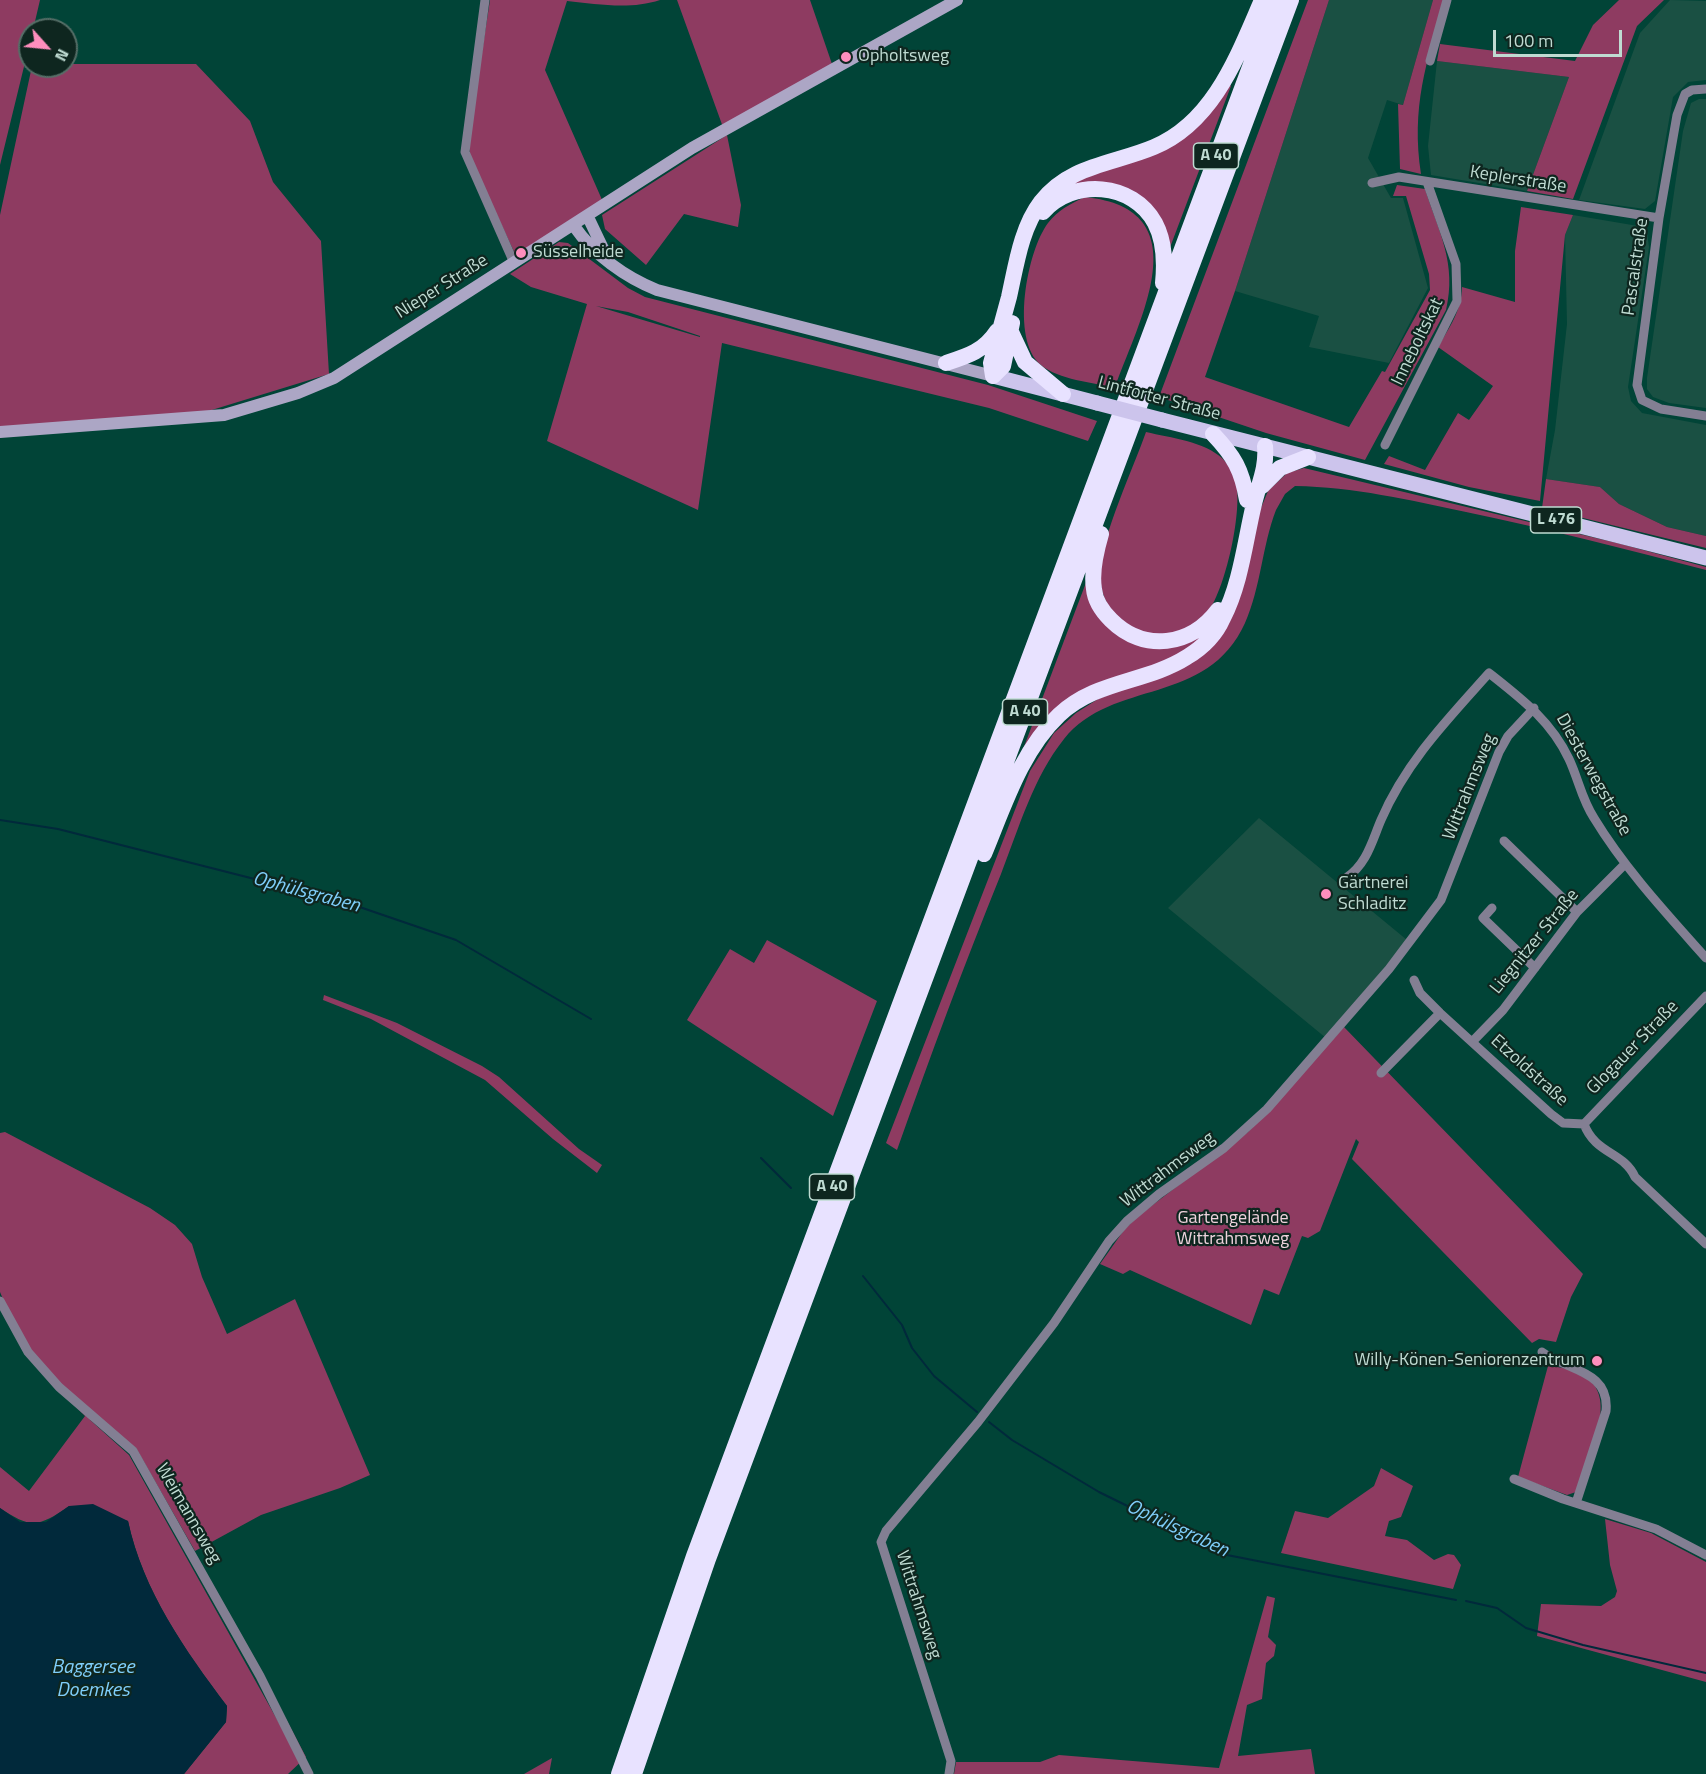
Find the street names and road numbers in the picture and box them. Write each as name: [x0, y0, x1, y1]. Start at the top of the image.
road number: A 40: [1194, 143, 1238, 169]
street label: Keplerstraße: [1468, 162, 1568, 198]
street label: Pascalstraße: [1618, 217, 1654, 317]
street label: Nieper Straße: [392, 250, 492, 324]
street label: Inneboltskat: [1388, 295, 1448, 389]
street label: Lintforter Straße: [1095, 372, 1223, 426]
road number: L 476: [1530, 507, 1582, 533]
road number: A 40: [1002, 699, 1048, 725]
street label: Diesterwegstraße: [1551, 710, 1635, 840]
street label: Wittrahmsweg: [1439, 731, 1501, 843]
street label: Liegnitzer Straße: [1486, 885, 1584, 999]
street label: Glogauer Straße: [1583, 996, 1683, 1100]
street label: Etzoldstraße: [1486, 1031, 1572, 1111]
street label: Wittrahmsweg: [1116, 1127, 1220, 1213]
road number: A 40: [810, 1174, 854, 1200]
street label: Weimannsweg: [151, 1460, 225, 1568]
street label: Wittrahmsweg: [890, 1548, 946, 1662]

